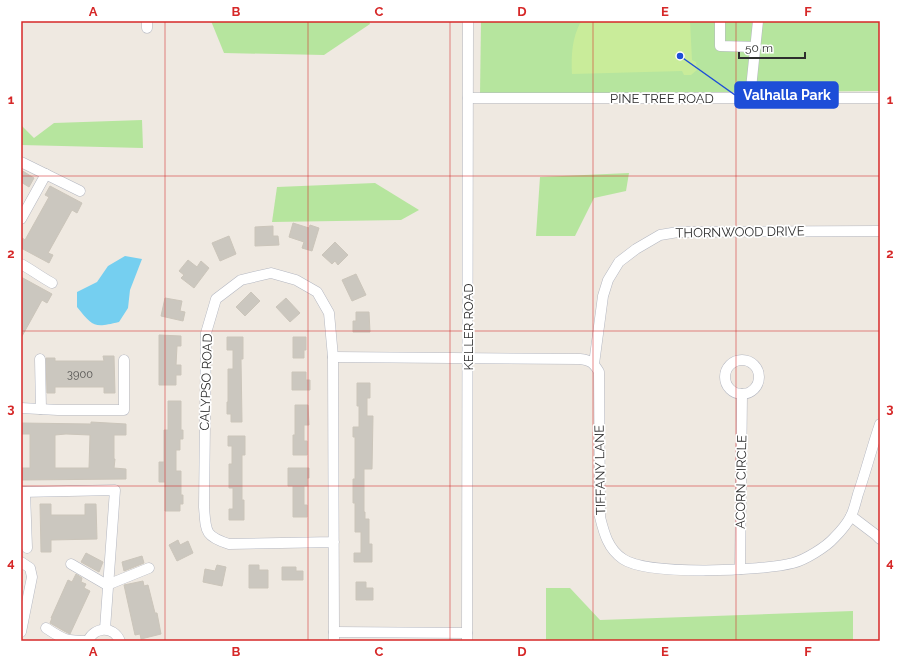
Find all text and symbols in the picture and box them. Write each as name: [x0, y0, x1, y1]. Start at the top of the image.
text: A: [89, 4, 98, 19]
text: B: [232, 4, 241, 19]
text: C: [375, 4, 384, 19]
text: D: [517, 4, 527, 19]
text: E: [661, 4, 669, 19]
text: F: [804, 4, 812, 19]
scale bar: [739, 34, 805, 60]
text: 50 m: [745, 41, 773, 55]
callout: Valhalla Park: [735, 82, 838, 108]
text: Valhalla Park: [743, 87, 831, 103]
street label: PINE TREE ROAD: [610, 91, 714, 106]
text: 1: [8, 92, 15, 107]
text: 1: [887, 92, 894, 107]
street label: THORNWOOD DRIVE: [675, 223, 805, 241]
text: 2: [7, 246, 15, 261]
text: 2: [886, 246, 894, 261]
street label: KELLER ROAD: [461, 283, 476, 371]
street label: CALYPSO ROAD: [197, 333, 215, 431]
house number: 3900: [67, 368, 93, 381]
text: 3: [7, 401, 15, 416]
text: 3: [886, 401, 894, 416]
street label: TIFFANY LANE: [592, 425, 608, 515]
street label: ACORN CIRCLE: [733, 435, 749, 529]
text: 4: [7, 555, 15, 570]
text: 4: [886, 555, 894, 570]
text: A: [89, 644, 98, 659]
text: B: [232, 644, 241, 659]
text: C: [375, 644, 384, 659]
text: D: [517, 644, 527, 659]
text: E: [661, 644, 669, 659]
text: F: [804, 644, 812, 659]

